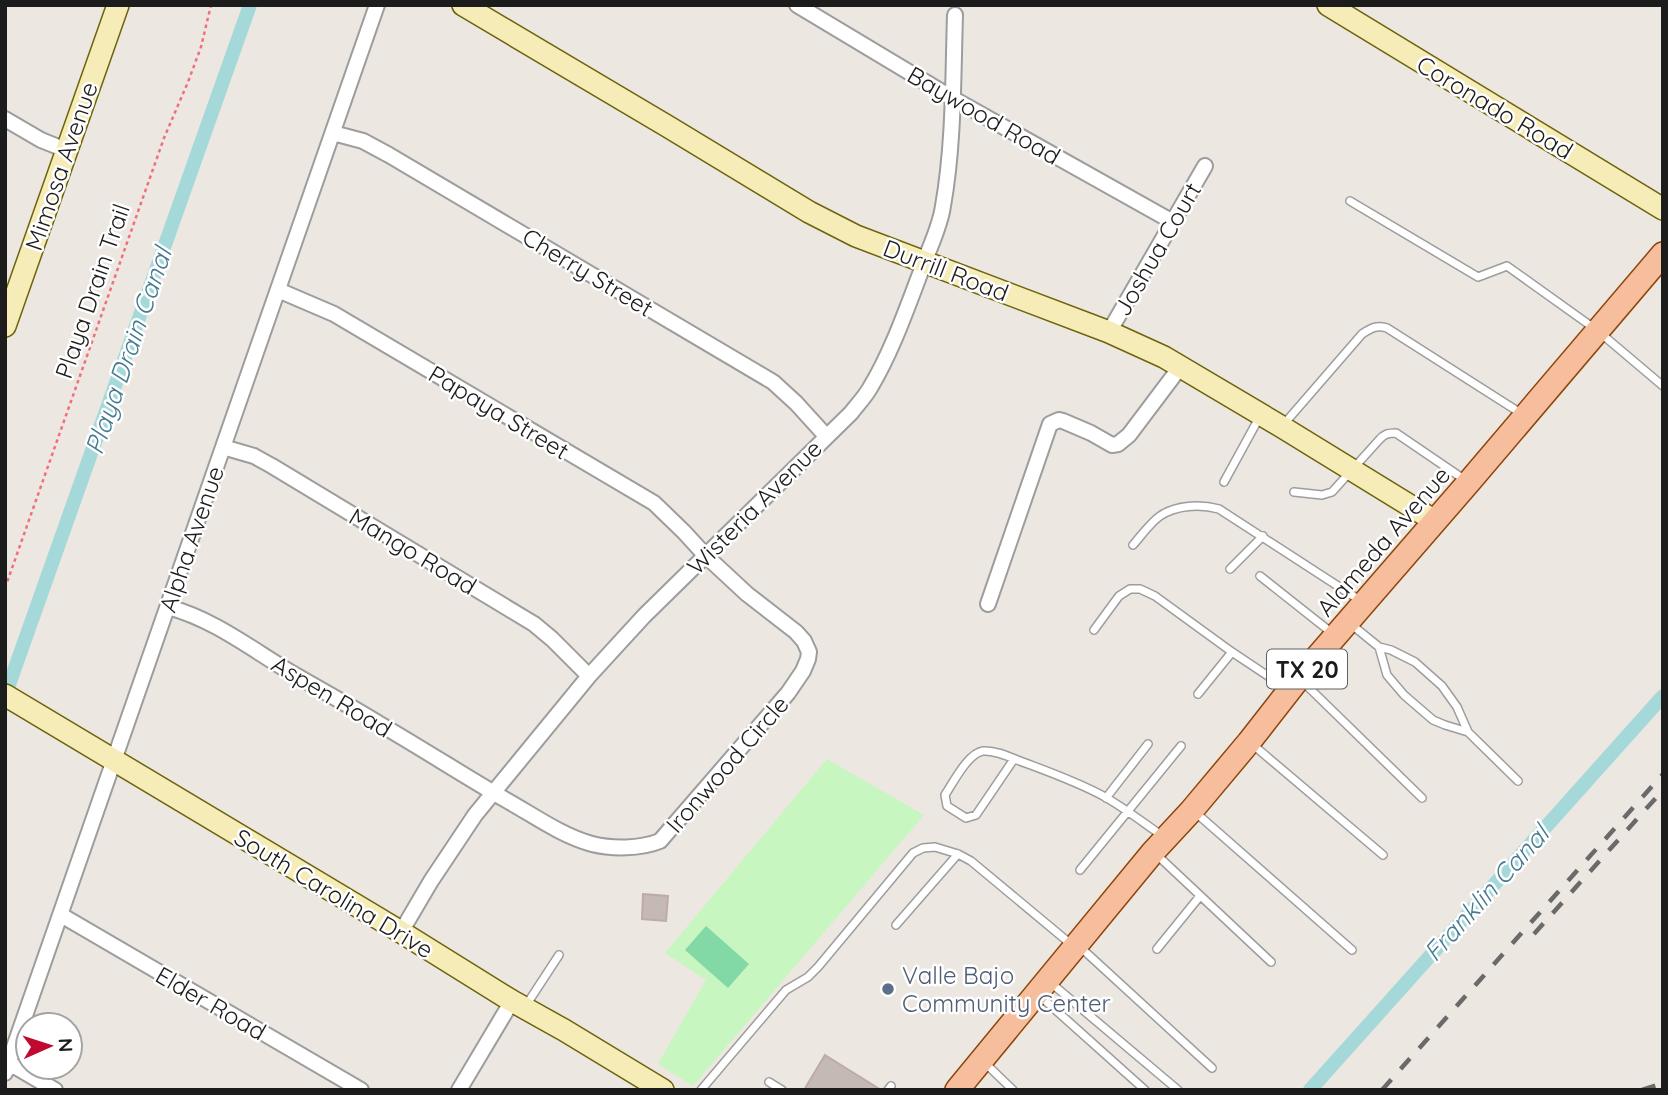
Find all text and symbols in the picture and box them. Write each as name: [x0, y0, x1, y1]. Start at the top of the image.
street label: Coronado Road: [1411, 49, 1579, 165]
street label: Baywood Road: [902, 59, 1066, 171]
street label: Mimosa Avenue: [18, 78, 104, 254]
street label: Joshua Court: [1107, 177, 1207, 321]
street label: Playa Drain Trail: [48, 200, 136, 382]
street label: Cherry Street: [517, 221, 659, 323]
street label: Durrill Road: [879, 232, 1013, 308]
water label: Playa Drain Canal: [77, 241, 180, 459]
street label: Papaya Street: [423, 358, 575, 466]
street label: Wisteria Avenue: [680, 433, 828, 581]
street label: Alameda Avenue: [1310, 460, 1456, 622]
street label: Alpha Avenue: [152, 462, 230, 616]
street label: Mango Road: [344, 501, 482, 601]
street label: Aspen Road: [266, 648, 398, 744]
road number: TX 20: [1267, 650, 1347, 688]
street label: Ironwood Circle: [659, 689, 795, 839]
water label: Franklin Canal: [1416, 816, 1558, 968]
street label: South Carolina Drive: [229, 822, 439, 964]
street label: Elder Road: [151, 959, 271, 1047]
place label: Valle Bajo Community Center: [902, 960, 1111, 1018]
marker: Valle Bajo Community Center: [880, 981, 896, 997]
north arrow: [14, 1011, 84, 1081]
text: N: [54, 1038, 78, 1053]

